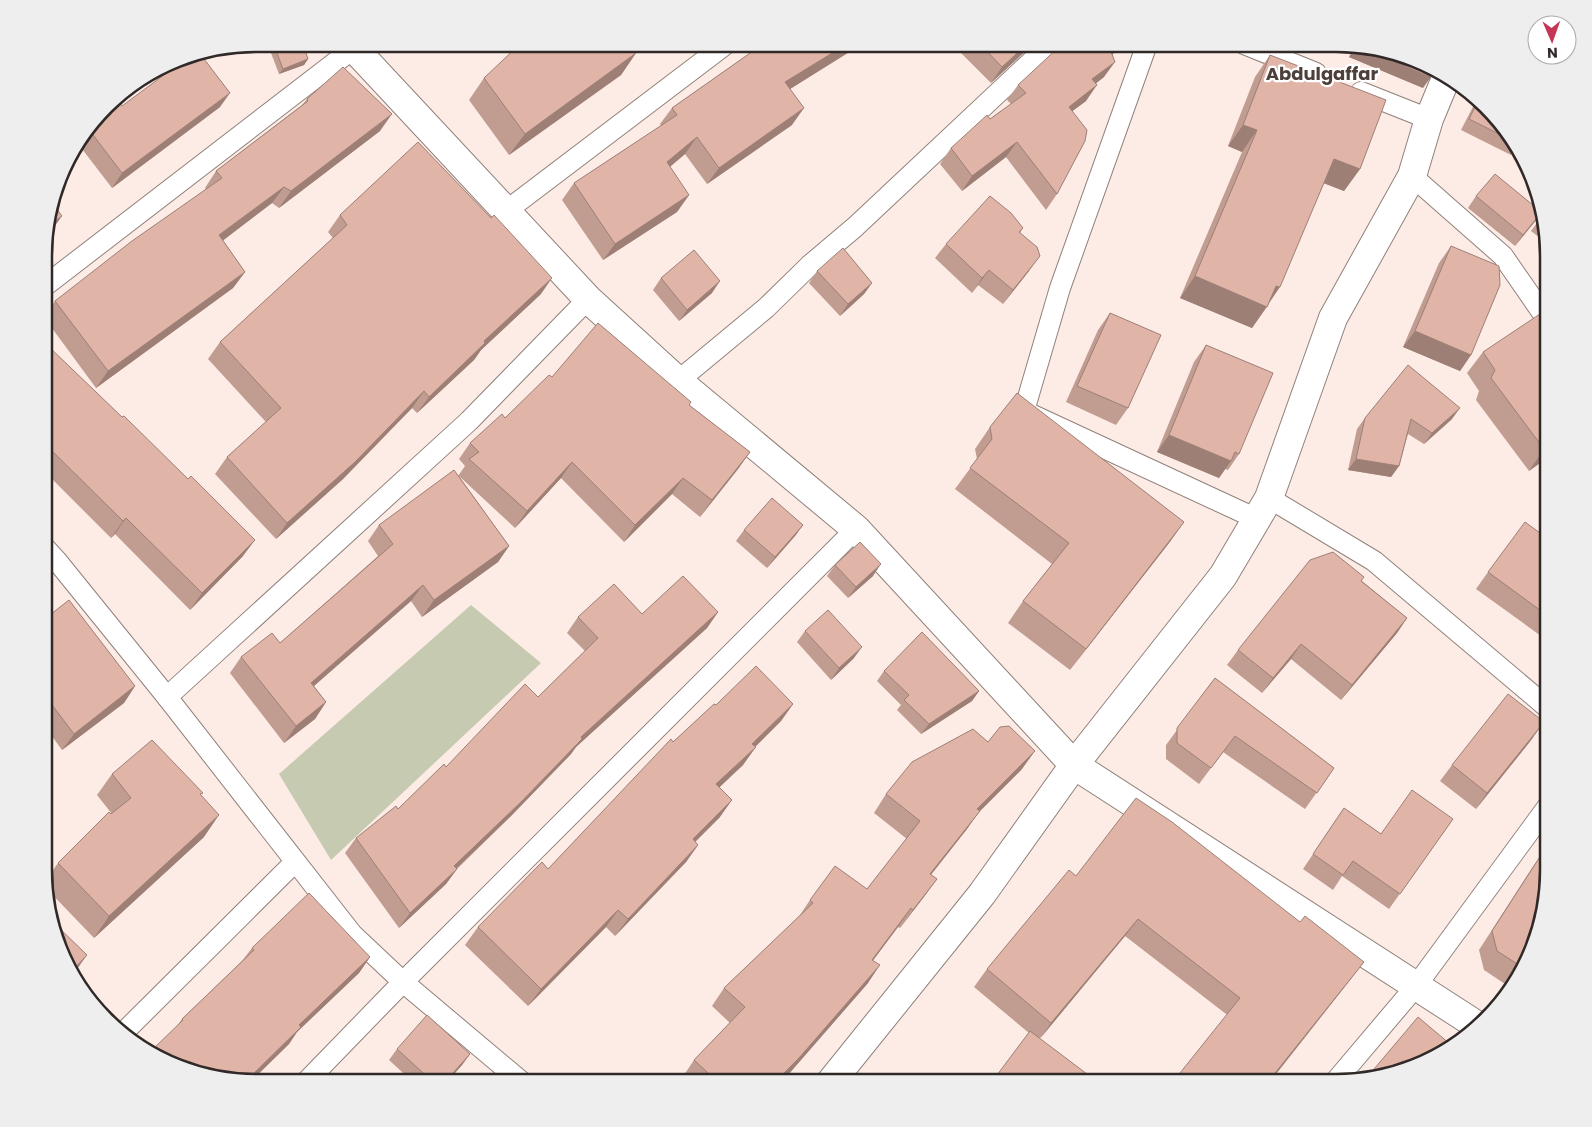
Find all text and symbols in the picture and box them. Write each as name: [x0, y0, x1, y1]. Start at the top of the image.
north arrow: [1527, 15, 1577, 65]
text: N: [1547, 43, 1558, 63]
district label: Abdulgaffar: [1266, 61, 1379, 86]

